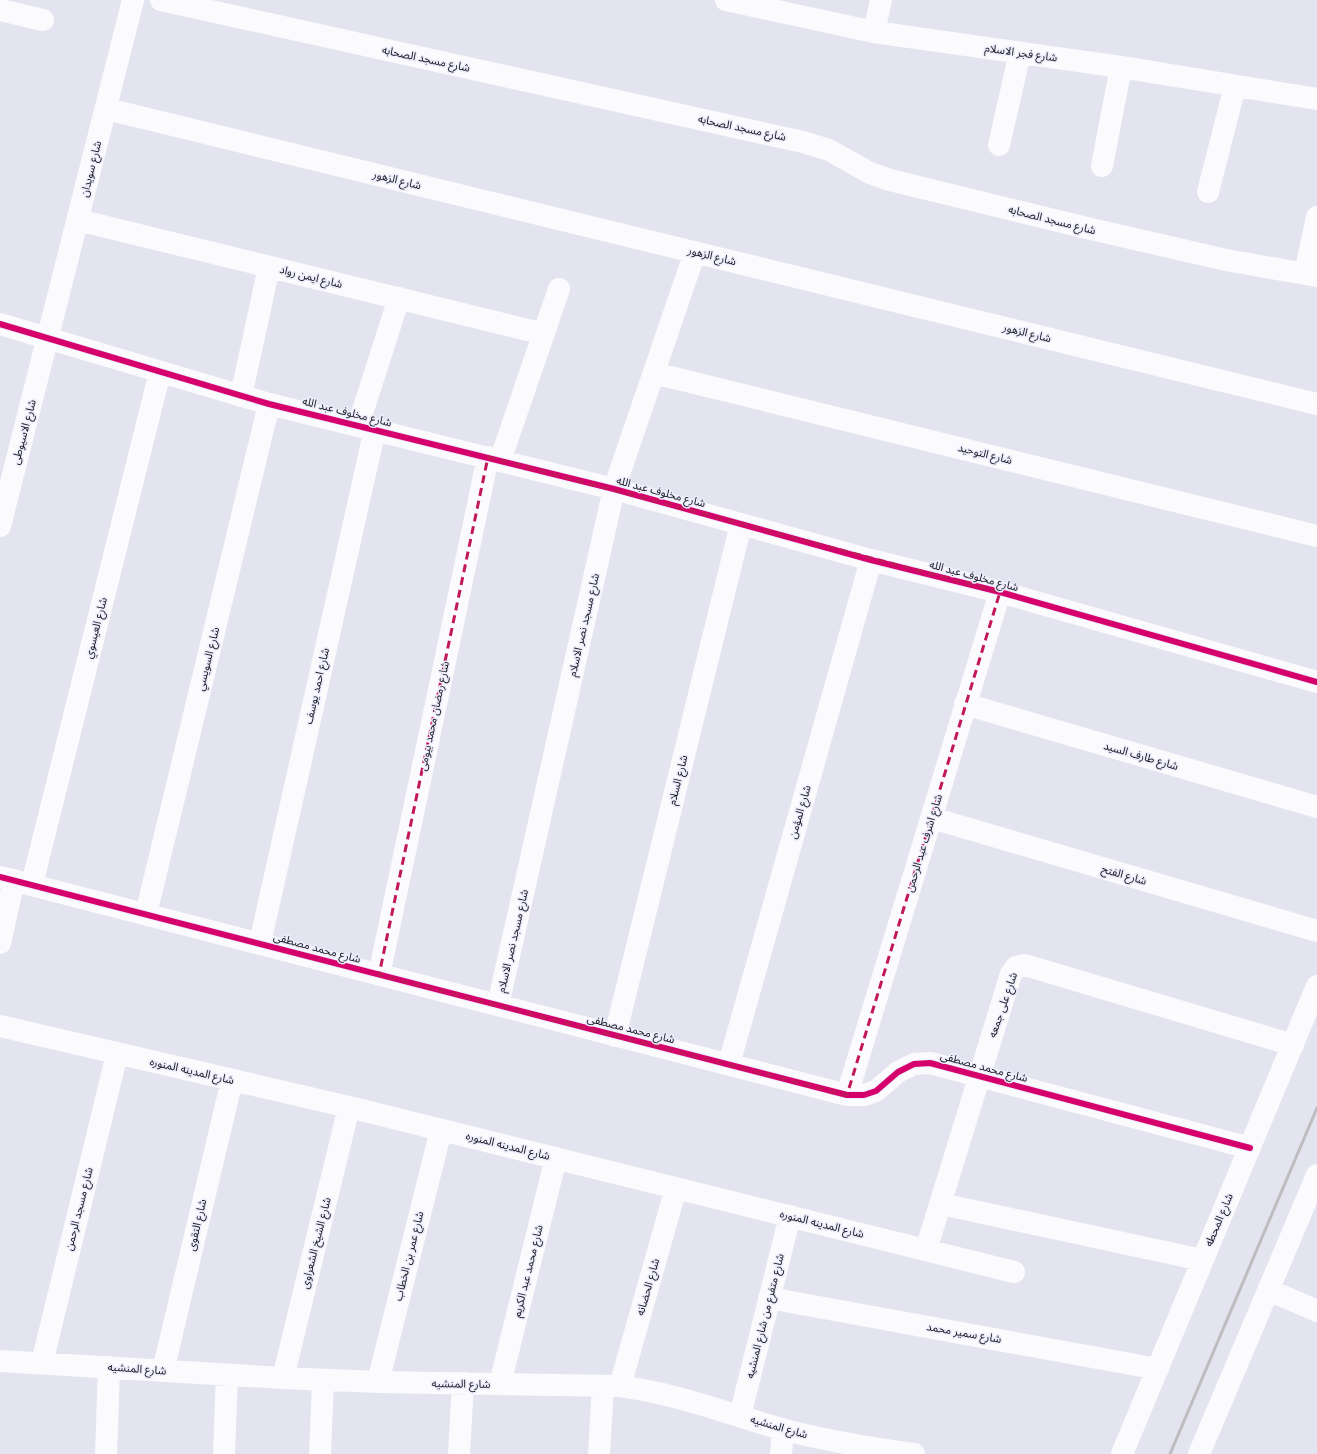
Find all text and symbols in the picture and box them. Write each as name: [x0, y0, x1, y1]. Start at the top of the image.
street label: شارع فجر الاسلام: [984, 41, 1058, 66]
street label: شارع مسجد الصحابه: [381, 43, 472, 76]
street label: شارع مسجد الصحابه: [697, 112, 788, 145]
street label: شارع سويدان: [78, 139, 105, 199]
street label: شارع الزهور: [370, 167, 423, 193]
street label: شارع مسجد الصحابه: [1007, 203, 1097, 238]
street label: شارع الزهور: [685, 243, 738, 269]
street label: شارع ايمن رواد: [278, 263, 344, 292]
street label: شارع الزهور: [1000, 320, 1053, 346]
street label: شارع مخلوف عبد الله: [301, 395, 393, 430]
street label: شارع الاسيوطى: [9, 398, 40, 466]
street label: شارع التوحيد: [956, 441, 1014, 468]
street label: شارع مخلوف عبد الله: [615, 474, 707, 511]
street label: شارع مخلوف عبد الله: [928, 558, 1020, 595]
street label: شارع مسجد نصر الاسلام: [566, 572, 603, 678]
street label: شارع العيسوي: [82, 596, 112, 661]
street label: شارع السويسي: [194, 625, 225, 693]
street label: شارع احمد يوسف: [302, 646, 333, 726]
street label: شارع رمضان محمد بيومى: [416, 660, 453, 772]
street label: شارع طارف السيد: [1102, 739, 1180, 774]
street label: شارع السلام: [666, 753, 692, 807]
street label: شارع المؤمن: [786, 783, 815, 841]
street label: شارع اشرف عبد الرحمن: [903, 792, 946, 894]
street label: شارع الفتح: [1100, 862, 1149, 889]
street label: شارع مسجد نصر الاسلام: [495, 888, 532, 994]
street label: شارع محمد مصطفى: [272, 930, 362, 967]
street label: شارع على جمعه: [986, 970, 1021, 1040]
street label: شارع محمد مصطفى: [586, 1012, 677, 1047]
street label: شارع محمد مصطفى: [939, 1049, 1029, 1086]
street label: شارع المدينه المنوره: [148, 1055, 236, 1088]
street label: شارع المدينه المنوره: [464, 1129, 552, 1164]
street label: شارع مسجد الرحمن: [62, 1166, 97, 1252]
street label: شارع المحطه: [1202, 1191, 1237, 1249]
street label: شارع الشيخ الشعراوى: [298, 1196, 335, 1290]
street label: شارع التقوى: [185, 1197, 210, 1252]
street label: شارع المدينه المنوره: [778, 1207, 866, 1242]
street label: شارع عمر بن الخطاب: [392, 1210, 427, 1302]
street label: شارع محمد عبد الكريم: [510, 1223, 548, 1319]
street label: شارع متفرع من شارع المنشيه: [743, 1252, 788, 1380]
street label: شارع الحضانه: [634, 1257, 663, 1317]
street label: شارع سمير محمد: [925, 1320, 1003, 1347]
street label: شارع المنشيه: [107, 1360, 167, 1379]
street label: شارع المنشيه: [431, 1377, 491, 1392]
street label: شارع المنشيه: [749, 1413, 809, 1442]

